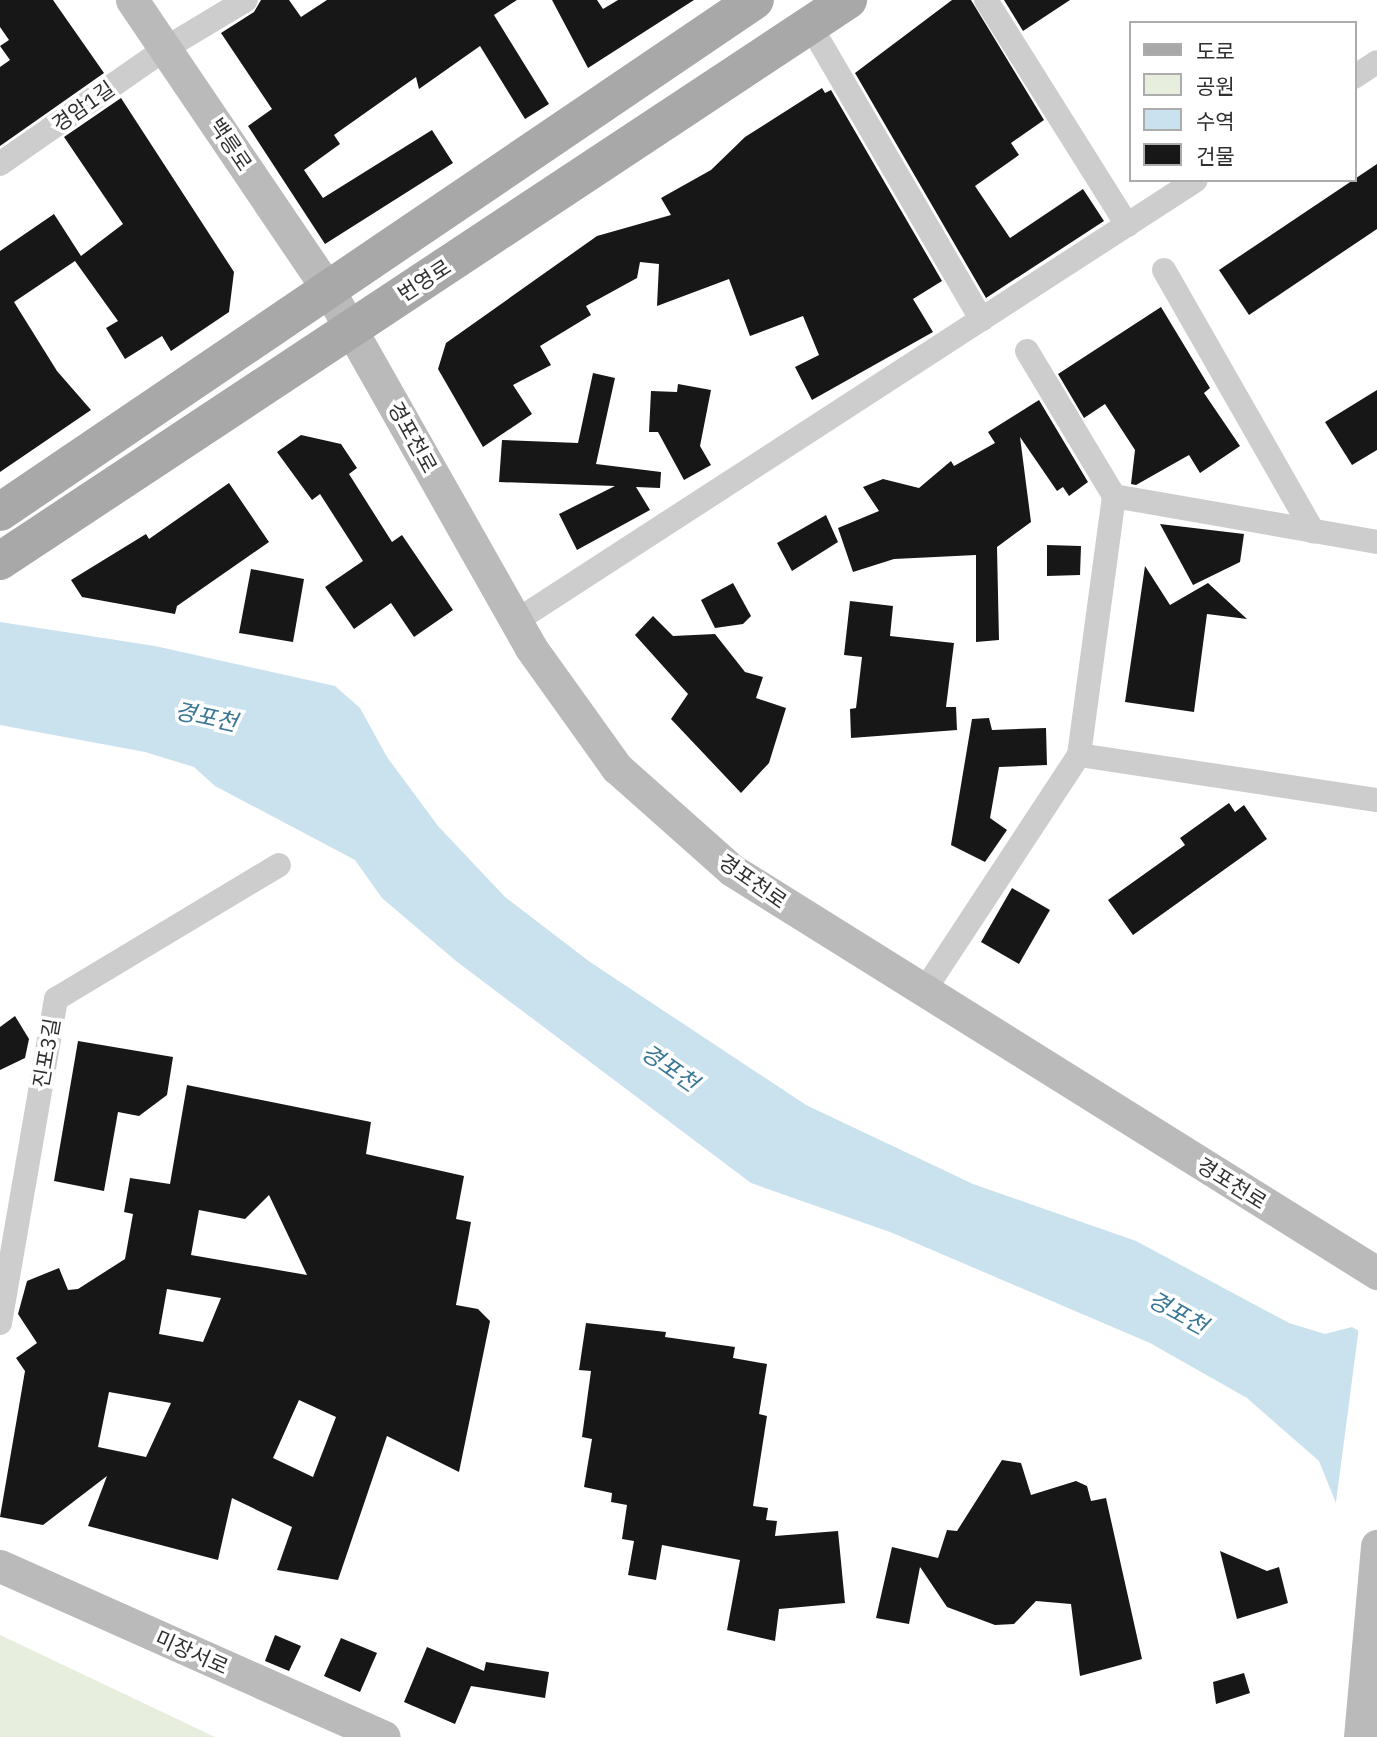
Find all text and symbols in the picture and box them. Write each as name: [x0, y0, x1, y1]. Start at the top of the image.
legend: [1128, 21, 1356, 182]
text: 도로: [1196, 37, 1235, 65]
text: 공원: [1196, 72, 1235, 100]
street label: 경암1길: [47, 75, 119, 137]
text: 수역: [1196, 107, 1235, 135]
street label: 백릉로: [204, 113, 258, 175]
text: 건물: [1196, 142, 1235, 170]
street label: 번영로: [393, 254, 455, 306]
street label: 경포천로: [383, 397, 443, 477]
water label: 경포천: [172, 696, 240, 736]
street label: 경포천로: [714, 849, 792, 913]
street label: 진포3길: [27, 1016, 65, 1090]
water label: 경포천: [636, 1037, 704, 1097]
street label: 경포천로: [1193, 1152, 1271, 1214]
water label: 경포천: [1144, 1285, 1212, 1339]
street label: 미장서로: [152, 1625, 232, 1679]

